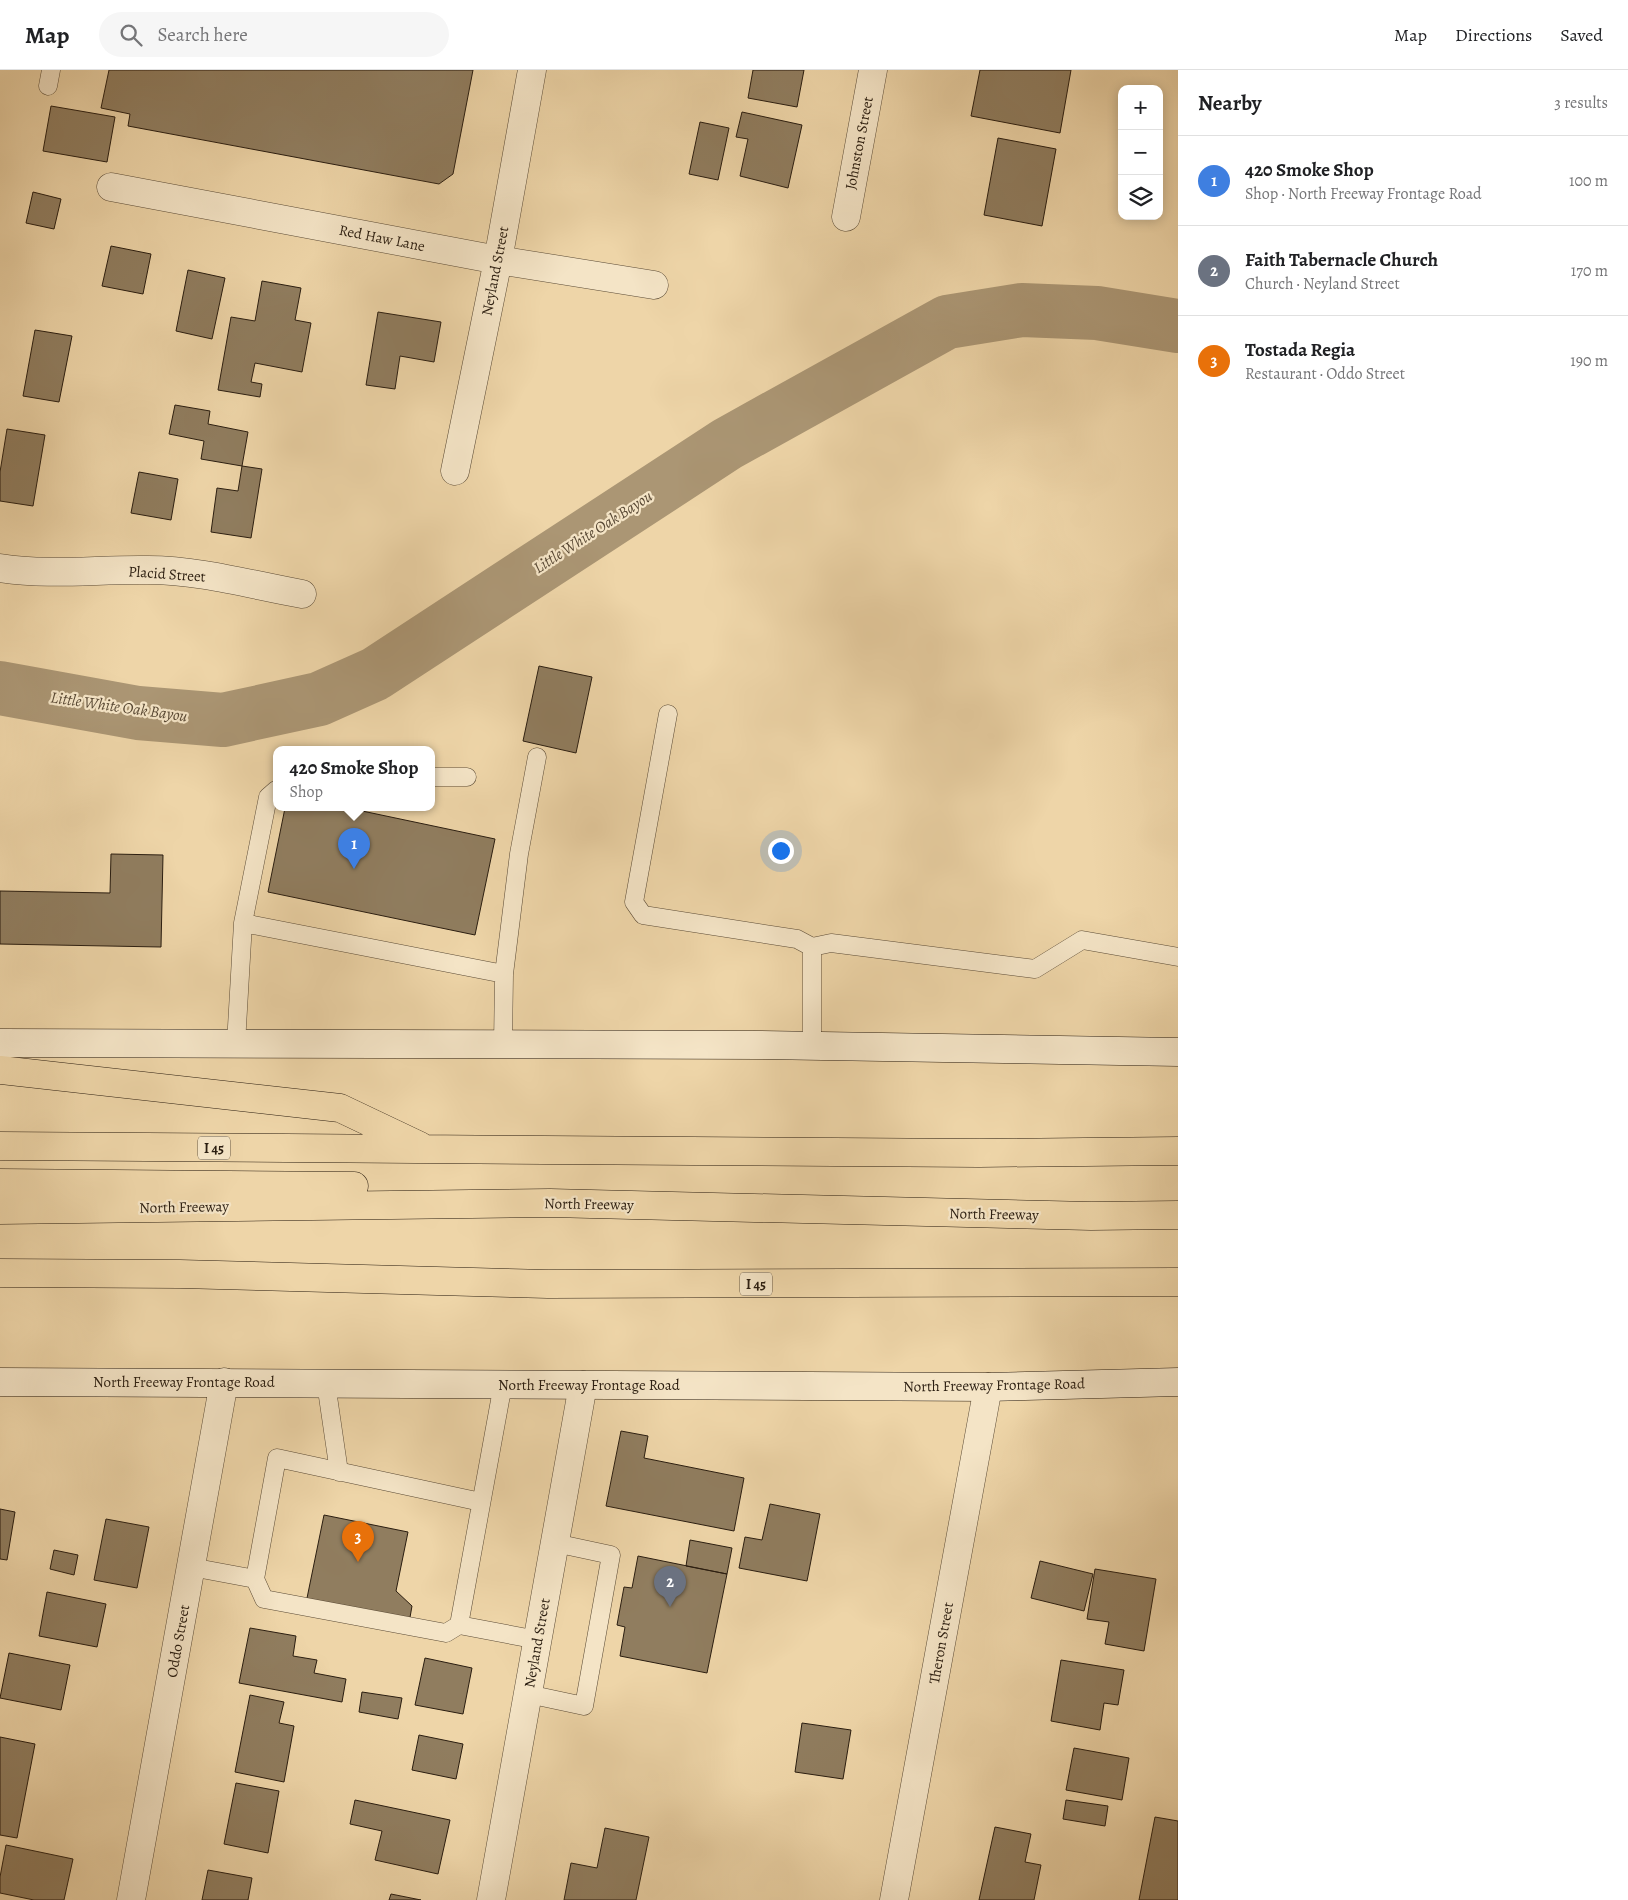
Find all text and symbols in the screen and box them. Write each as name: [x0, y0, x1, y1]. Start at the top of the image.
search box: [99, 12, 449, 57]
text: Map: [25, 19, 69, 51]
icon: search: [117, 21, 145, 49]
text: Search here: [157, 22, 248, 48]
text: Map: [1394, 23, 1427, 47]
text: Directions: [1455, 23, 1532, 47]
text: Saved: [1560, 23, 1603, 47]
map controls: [1118, 85, 1163, 220]
button: +: [1118, 85, 1163, 130]
text: Nearby: [1198, 89, 1261, 117]
text: 3 results: [1554, 92, 1608, 114]
street label: Johnston Street: [840, 95, 878, 191]
button: −: [1118, 130, 1163, 175]
text: 420 Smoke Shop: [1245, 157, 1374, 183]
text: 1: [1211, 170, 1217, 192]
text: 100 m: [1569, 170, 1608, 192]
button: layers: [1118, 175, 1163, 220]
text: Shop · North Freeway Frontage Road: [1245, 183, 1482, 205]
street label: Red Haw Lane: [337, 220, 427, 256]
street label: Neyland Street: [477, 225, 513, 317]
text: Faith Tabernacle Church: [1245, 247, 1438, 273]
text: 2: [1210, 260, 1218, 282]
text: 170 m: [1571, 260, 1608, 282]
text: Church · Neyland Street: [1245, 273, 1400, 295]
text: Tostada Regia: [1245, 337, 1355, 363]
text: 3: [1211, 350, 1217, 372]
text: 190 m: [1570, 350, 1608, 372]
text: Restaurant · Oddo Street: [1245, 363, 1405, 385]
water label: Little White Oak Bayou: [529, 485, 657, 579]
street label: Placid Street: [128, 561, 206, 587]
water label: Little White Oak Bayou: [49, 687, 189, 728]
popup: [273, 746, 435, 811]
text: 420 Smoke Shop: [290, 755, 418, 781]
text: Shop: [290, 781, 323, 803]
pin: 1: [338, 828, 370, 869]
your location: [768, 838, 794, 864]
road number: I 45: [198, 1136, 230, 1160]
street label: North Freeway: [544, 1193, 634, 1215]
street label: North Freeway: [139, 1196, 229, 1218]
street label: North Freeway: [949, 1203, 1039, 1225]
road number: I 45: [740, 1272, 772, 1296]
street label: North Freeway Frontage Road: [93, 1372, 276, 1392]
street label: North Freeway Frontage Road: [903, 1373, 1086, 1397]
street label: North Freeway Frontage Road: [498, 1375, 681, 1395]
pin: 3: [342, 1521, 374, 1562]
pin: 2: [654, 1566, 686, 1607]
street label: Neyland Street: [519, 1597, 555, 1689]
street label: Theron Street: [924, 1600, 958, 1685]
street label: Oddo Street: [162, 1603, 194, 1679]

